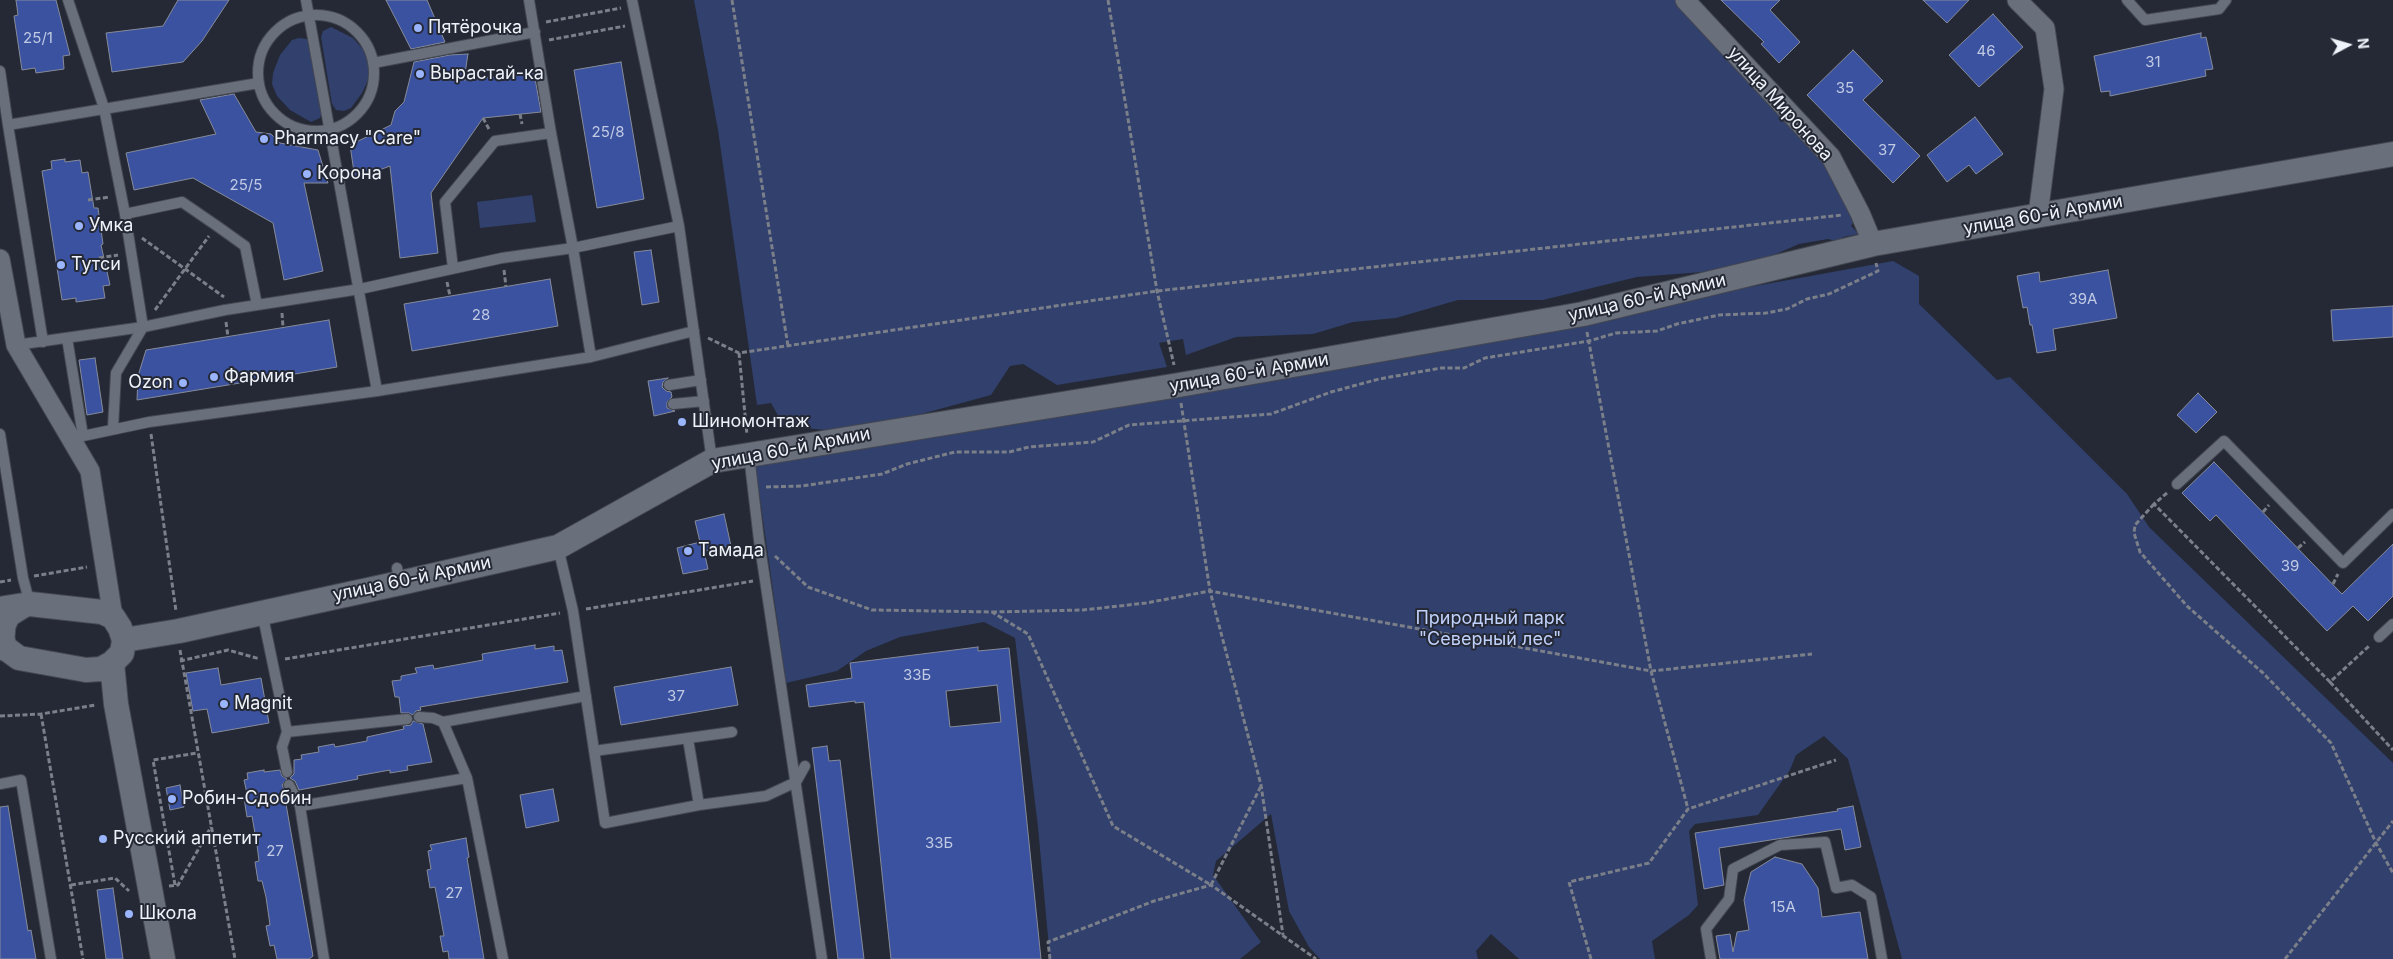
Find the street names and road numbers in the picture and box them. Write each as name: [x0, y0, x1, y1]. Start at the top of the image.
street label: улица Миронова: [1723, 42, 1837, 166]
street label: улица 60-й Армии: [1962, 190, 2124, 240]
street label: улица 60-й Армии: [1566, 269, 1728, 327]
street label: улица 60-й Армии: [1168, 348, 1330, 398]
street label: улица 60-й Армии: [710, 423, 872, 475]
street label: улица 60-й Армии: [331, 552, 493, 606]

